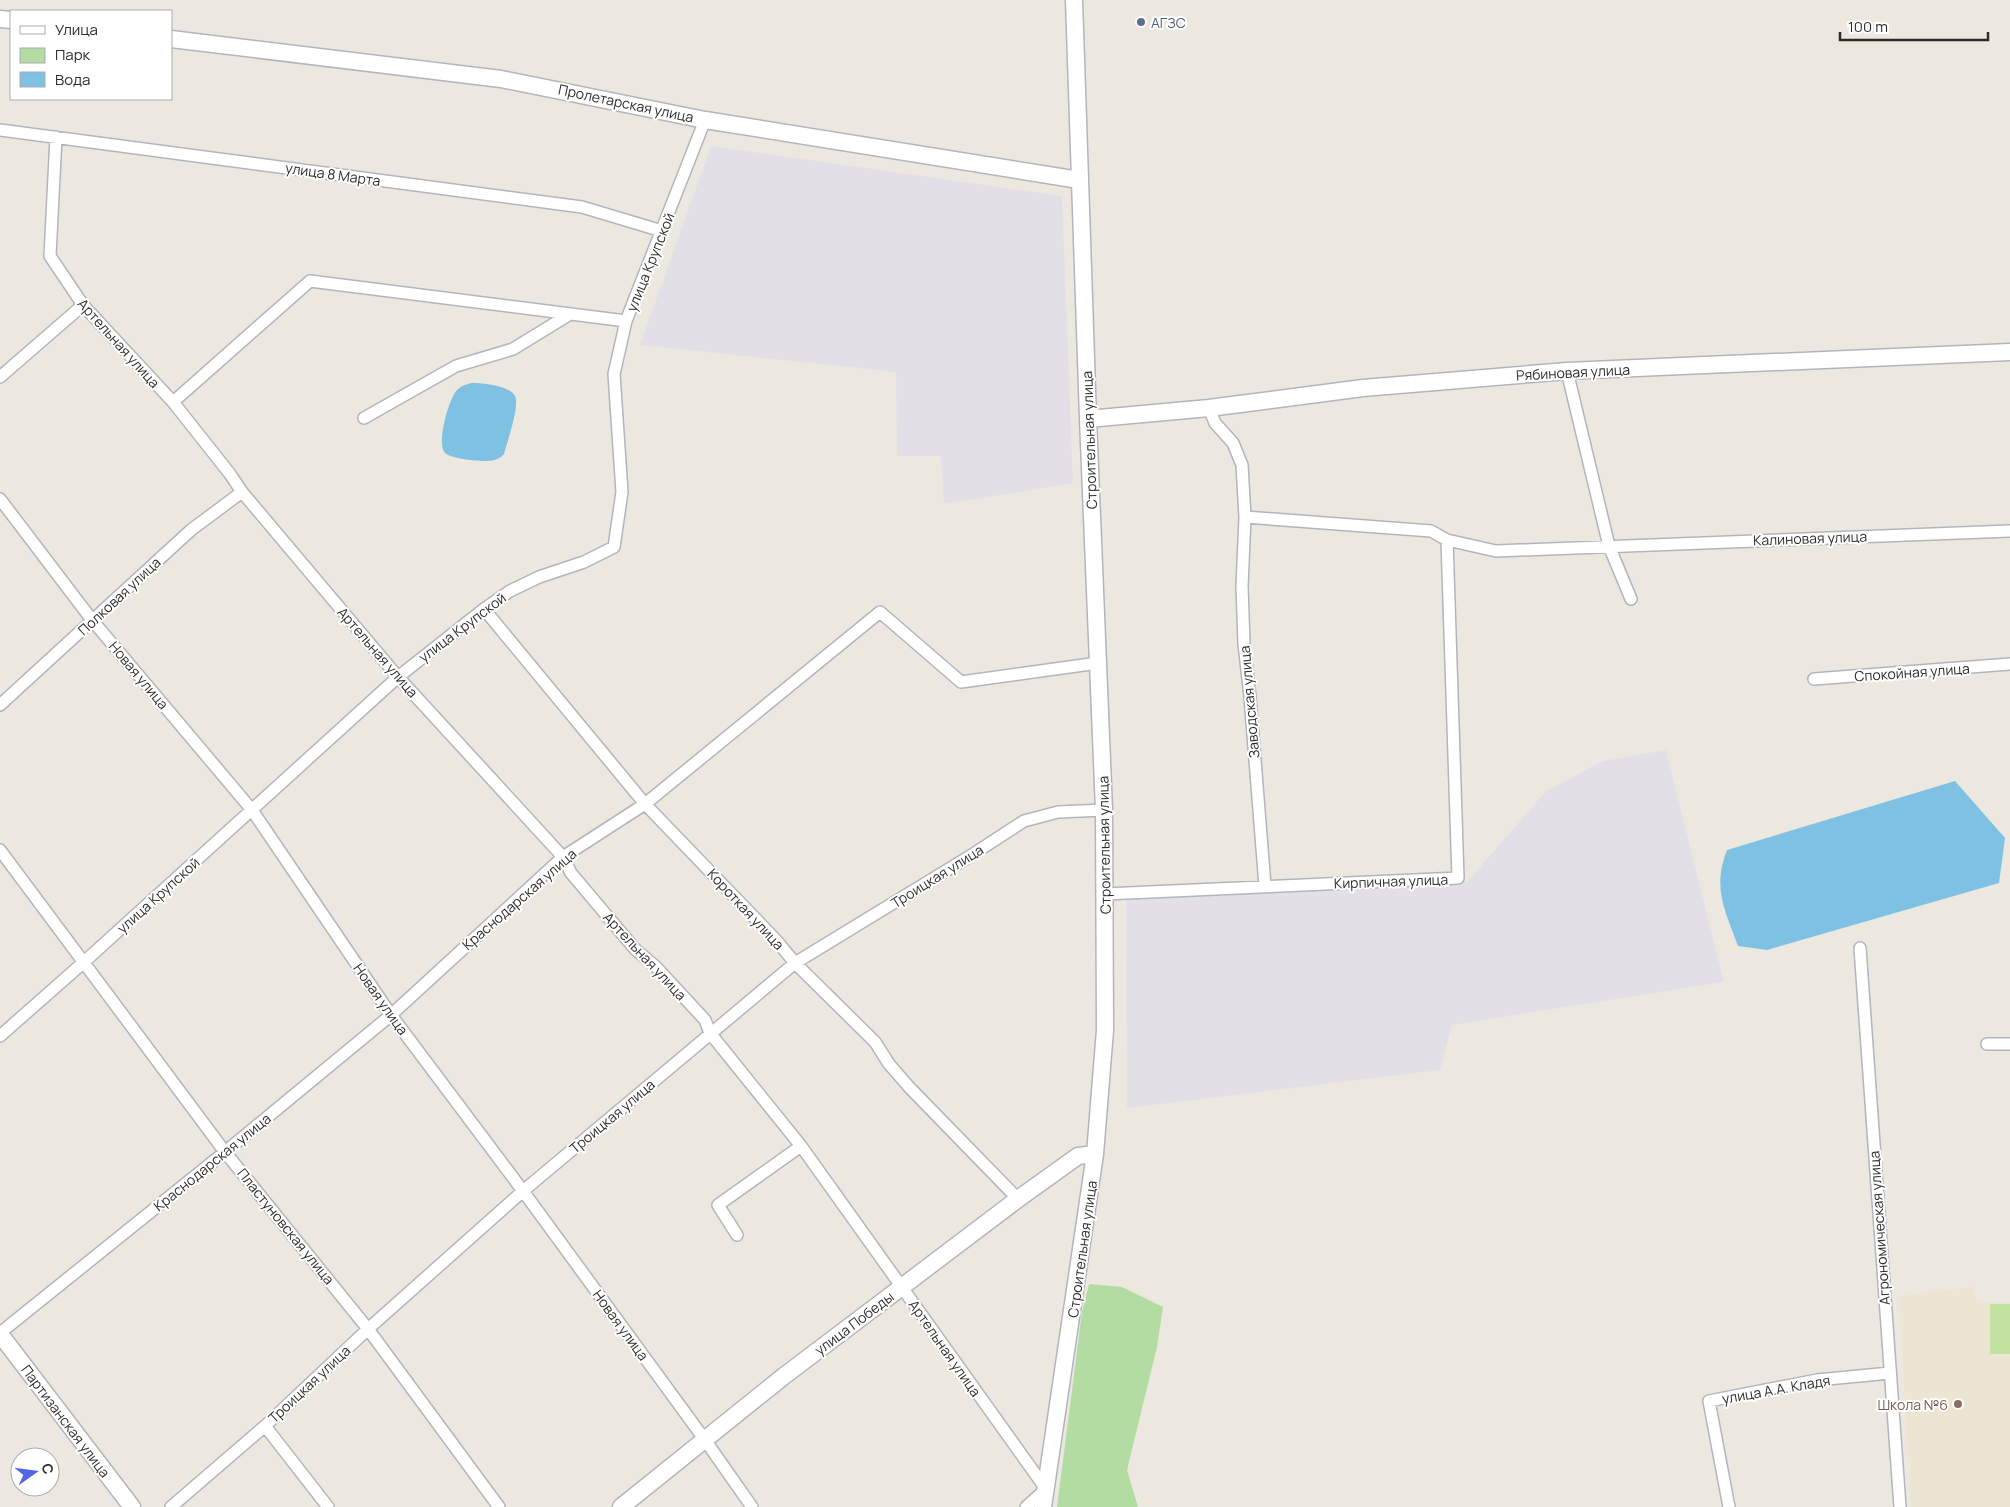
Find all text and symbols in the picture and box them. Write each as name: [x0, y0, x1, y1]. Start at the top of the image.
legend: [10, 10, 172, 100]
scale bar: [1840, 10, 1988, 42]
place label: АГЗС: [1151, 13, 1186, 32]
marker: АГЗС: [1135, 16, 1147, 28]
text: 100 m: [1848, 16, 1888, 37]
text: Улица: [55, 19, 98, 40]
text: Парк: [55, 44, 91, 65]
text: Вода: [55, 69, 90, 90]
street label: Пролетарская улица: [557, 79, 695, 127]
street label: улица 8 Марта: [284, 158, 382, 190]
street label: улица Крупской: [622, 210, 678, 314]
street label: Артельная улица: [74, 294, 164, 392]
street label: Рябиновая улица: [1515, 360, 1631, 384]
street label: Строительная улица: [1077, 371, 1101, 509]
street label: Калиновая улица: [1753, 527, 1867, 549]
street label: Полковая улица: [74, 553, 164, 639]
street label: улица Крупской: [414, 588, 510, 666]
street label: Артельная улица: [333, 603, 423, 701]
street label: Новая улица: [105, 637, 173, 713]
street label: Заводская улица: [1235, 645, 1263, 759]
street label: Спокойная улица: [1854, 658, 1970, 686]
street label: Строительная улица: [1093, 776, 1115, 914]
street label: Троицкая улица: [887, 840, 987, 912]
street label: Краснодарская улица: [458, 844, 580, 954]
street label: улица Крупской: [113, 853, 203, 937]
street label: Короткая улица: [703, 864, 789, 954]
street label: Кирпичная улица: [1334, 870, 1448, 892]
street label: Артельная улица: [599, 908, 691, 1004]
street label: Новая улица: [349, 959, 413, 1039]
street label: Троицкая улица: [565, 1075, 659, 1157]
street label: Краснодарская улица: [149, 1109, 275, 1215]
street label: Агрономическая улица: [1864, 1150, 1894, 1306]
street label: Пластуновская улица: [233, 1164, 339, 1288]
street label: Строительная улица: [1063, 1179, 1101, 1319]
street label: Новая улица: [589, 1286, 653, 1364]
street label: улица Победы: [811, 1287, 897, 1359]
street label: Артельная улица: [905, 1296, 985, 1400]
street label: Троицкая улица: [264, 1341, 354, 1427]
street label: Партизанская улица: [17, 1361, 115, 1481]
street label: улица А.А. Кладя: [1720, 1370, 1832, 1408]
place label: Школа №6: [1877, 1395, 1948, 1414]
marker: Школа №6: [1952, 1398, 1964, 1410]
north arrow: [10, 1447, 60, 1497]
text: С: [38, 1461, 59, 1476]

